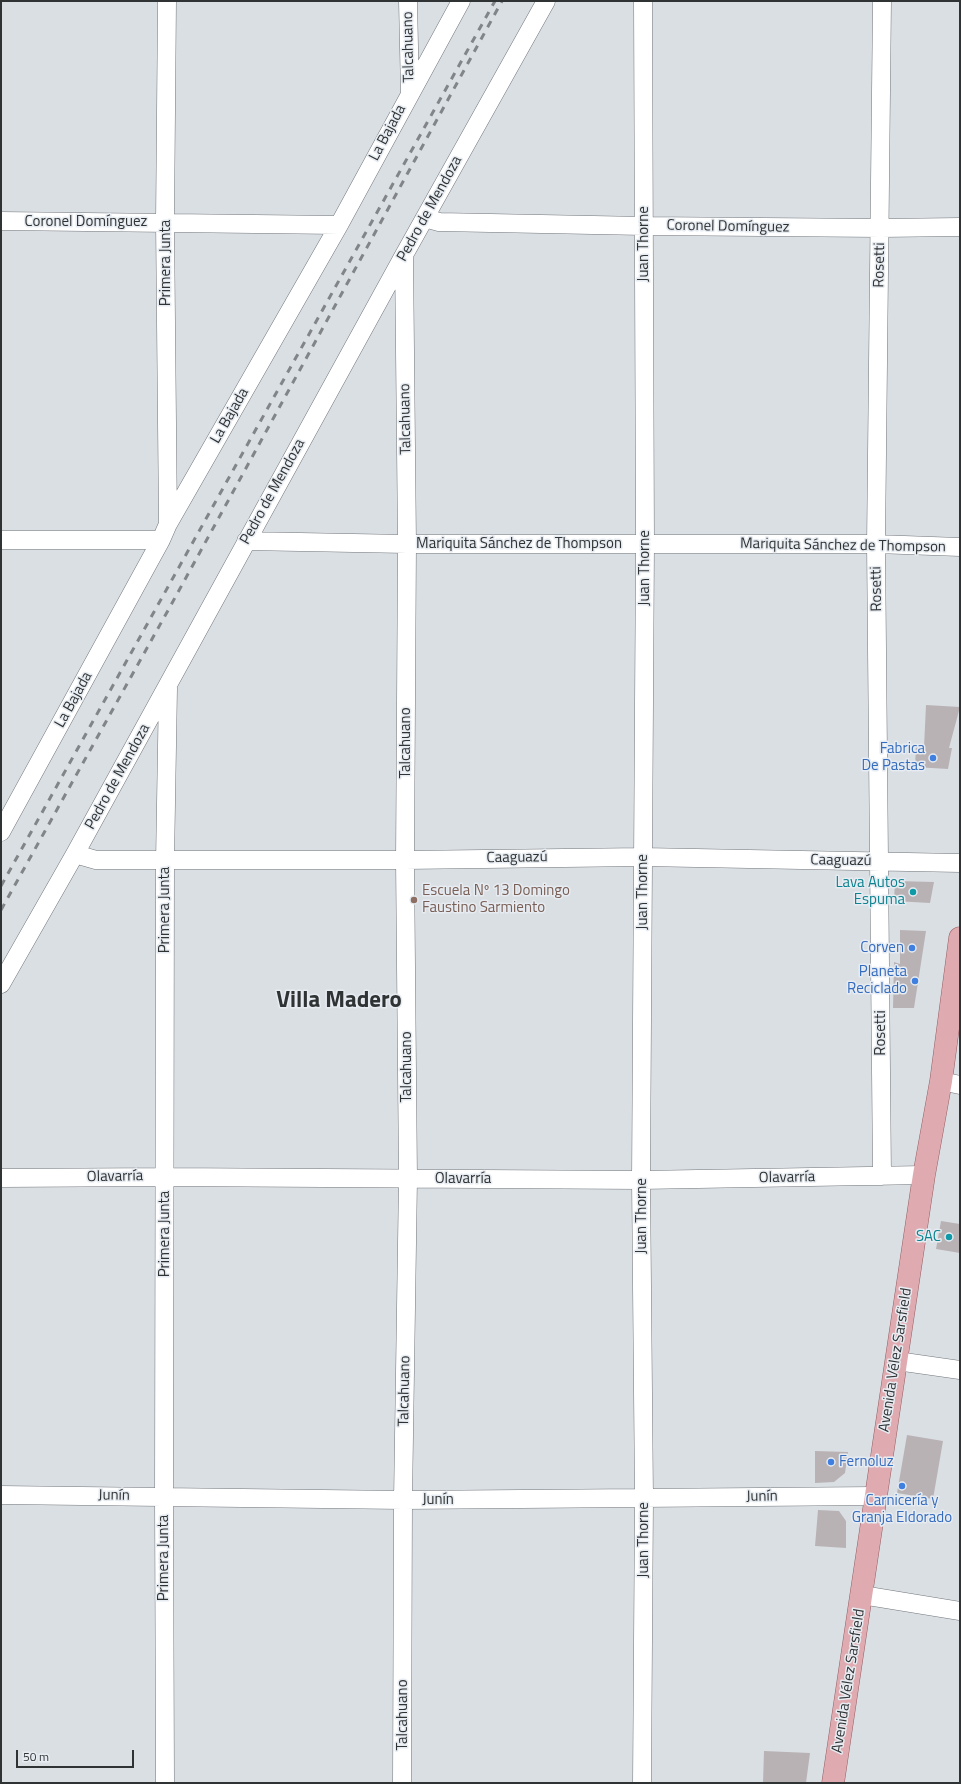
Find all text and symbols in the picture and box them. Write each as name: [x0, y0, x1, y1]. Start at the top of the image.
street label: Talcahuano: [399, 11, 419, 83]
street label: La Bajada: [366, 102, 410, 164]
street label: Pedro de Mendoza: [394, 153, 466, 265]
street label: Juan Thorne: [635, 206, 653, 282]
street label: Coronel Domínguez: [25, 213, 147, 231]
street label: Coronel Domínguez: [666, 217, 790, 237]
street label: Primera Junta: [157, 220, 175, 306]
street label: Rosetti: [871, 242, 889, 288]
street label: Talcahuano: [396, 383, 416, 455]
street label: La Bajada: [207, 385, 253, 447]
street label: Pedro de Mendoza: [237, 436, 309, 548]
street label: Juan Thorne: [636, 530, 654, 606]
street label: Mariquita Sánchez de Thompson: [416, 535, 622, 553]
street label: Mariquita Sánchez de Thompson: [740, 535, 946, 557]
street label: Rosetti: [868, 566, 886, 612]
street label: La Bajada: [51, 669, 97, 731]
street label: Talcahuano: [397, 707, 415, 779]
street label: Pedro de Mendoza: [82, 721, 154, 833]
place label: Fabrica De Pastas: [861, 740, 925, 775]
marker: Fabrica De Pastas: [928, 753, 938, 763]
street label: Caaguazú: [486, 848, 548, 868]
street label: Caaguazú: [810, 851, 872, 871]
street label: Juan Thorne: [634, 854, 652, 930]
street label: Primera Junta: [156, 867, 174, 953]
place label: Lava Autos Espuma: [835, 874, 905, 909]
place label: Escuela Nº 13 Domingo Faustino Sarmiento: [422, 882, 570, 917]
marker: Lava Autos Espuma: [908, 887, 918, 897]
marker: Escuela Nº 13 Domingo Faustino Sarmiento: [409, 895, 419, 905]
place label: Corven: [860, 939, 904, 957]
marker: Corven: [907, 943, 917, 953]
place label: Planeta Reciclado: [847, 963, 907, 998]
marker: Planeta Reciclado: [910, 976, 920, 986]
district label: Villa Madero: [276, 987, 402, 1015]
street label: Rosetti: [872, 1010, 890, 1056]
street label: Talcahuano: [398, 1031, 416, 1103]
street label: Olavarría: [87, 1168, 143, 1186]
street label: Olavarría: [759, 1169, 815, 1187]
street label: Olavarría: [435, 1170, 491, 1188]
street label: Juan Thorne: [633, 1178, 651, 1254]
street label: Primera Junta: [156, 1191, 174, 1277]
place label: SAC: [916, 1228, 941, 1246]
marker: SAC: [944, 1232, 954, 1242]
street label: Avenida Vélez Sarsfield: [876, 1287, 916, 1433]
street label: Talcahuano: [395, 1355, 415, 1427]
place label: Fernoluz: [839, 1453, 894, 1471]
marker: Fernoluz: [826, 1457, 836, 1467]
marker: Carnicería y Granja Eldorado: [897, 1481, 907, 1491]
street label: Junín: [98, 1487, 130, 1505]
street label: Junín: [746, 1488, 778, 1506]
street label: Junín: [422, 1491, 454, 1509]
place label: Carnicería y Granja Eldorado: [852, 1492, 952, 1527]
street label: Juan Thorne: [635, 1502, 653, 1578]
street label: Primera Junta: [155, 1515, 173, 1601]
street label: Avenida Vélez Sarsfield: [829, 1608, 869, 1754]
street label: Talcahuano: [394, 1679, 412, 1751]
scale bar: [18, 1742, 136, 1768]
text: 50 m: [23, 1747, 49, 1766]

